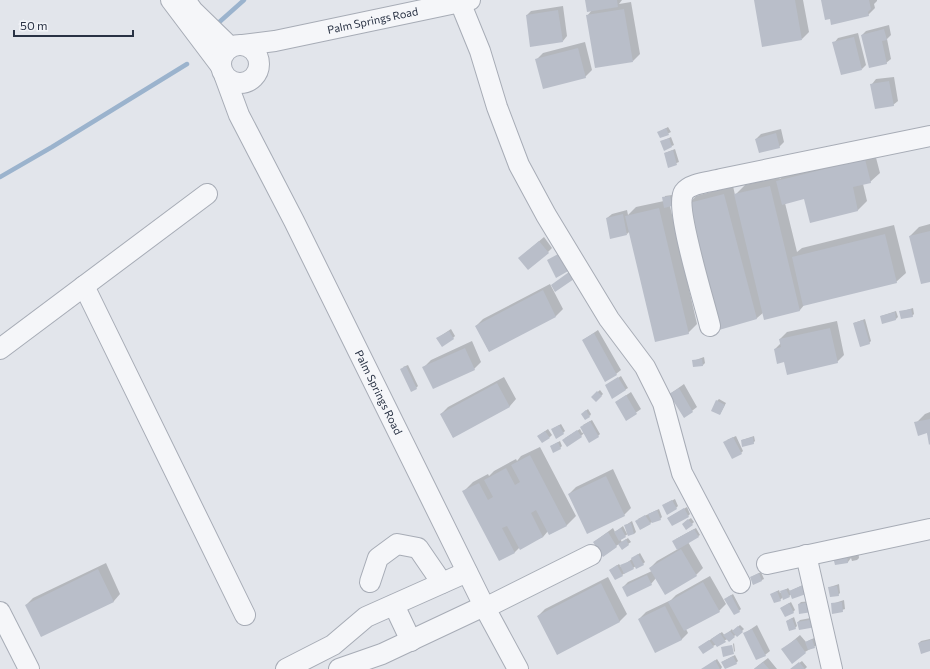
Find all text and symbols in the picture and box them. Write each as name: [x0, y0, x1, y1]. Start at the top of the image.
street label: Palm Springs Road: [326, 4, 419, 36]
scale bar: [14, 12, 133, 38]
text: 50 m: [20, 18, 48, 32]
street label: Palm Springs Road: [353, 348, 405, 436]

